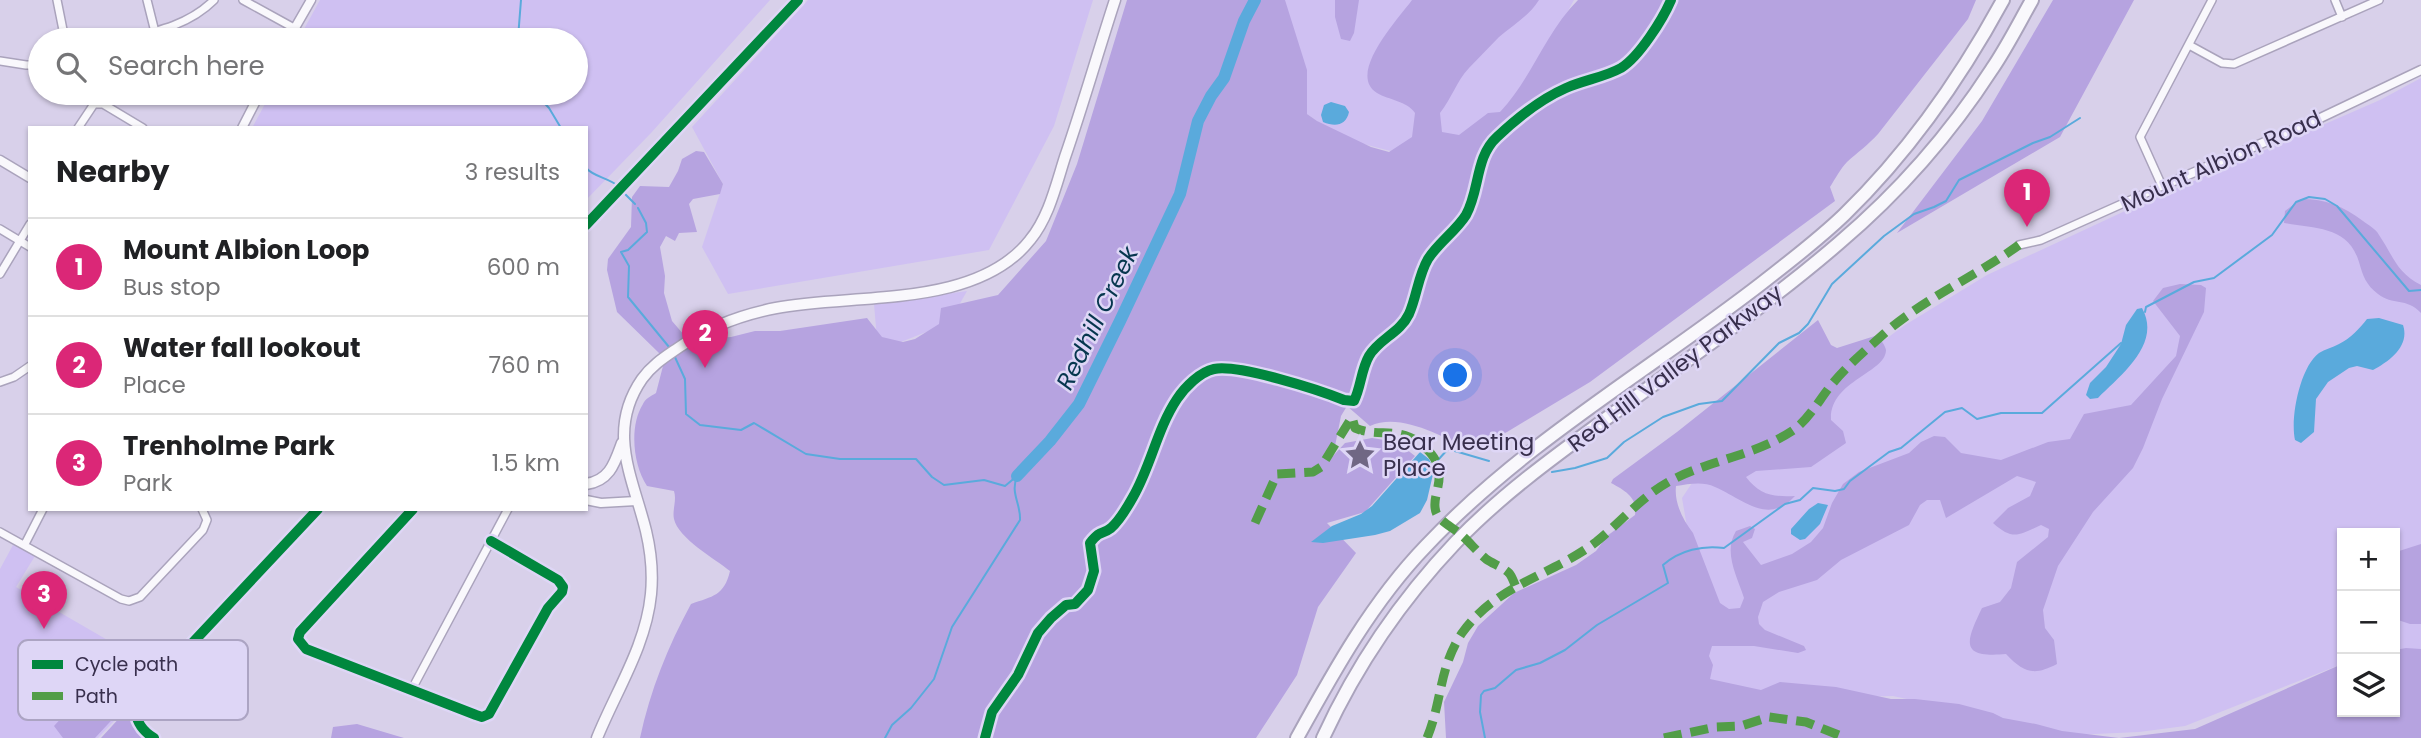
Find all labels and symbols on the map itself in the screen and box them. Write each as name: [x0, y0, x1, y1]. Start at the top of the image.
street label: Mount Albion Road: [2116, 102, 2326, 220]
pin: 1: [2004, 169, 2050, 227]
water label: Redhill Creek: [1048, 239, 1147, 395]
street label: Red Hill Valley Parkway: [1561, 277, 1789, 459]
pin: 2: [682, 310, 728, 368]
your location: [1438, 358, 1472, 392]
place label: Bear Meeting Place: [1383, 426, 1534, 484]
place icon: Bear Meeting Place: [1343, 438, 1377, 472]
pin: 3: [21, 571, 67, 629]
legend: [18, 640, 248, 720]
text: Cycle path: [75, 651, 178, 678]
text: Path: [75, 683, 118, 710]

